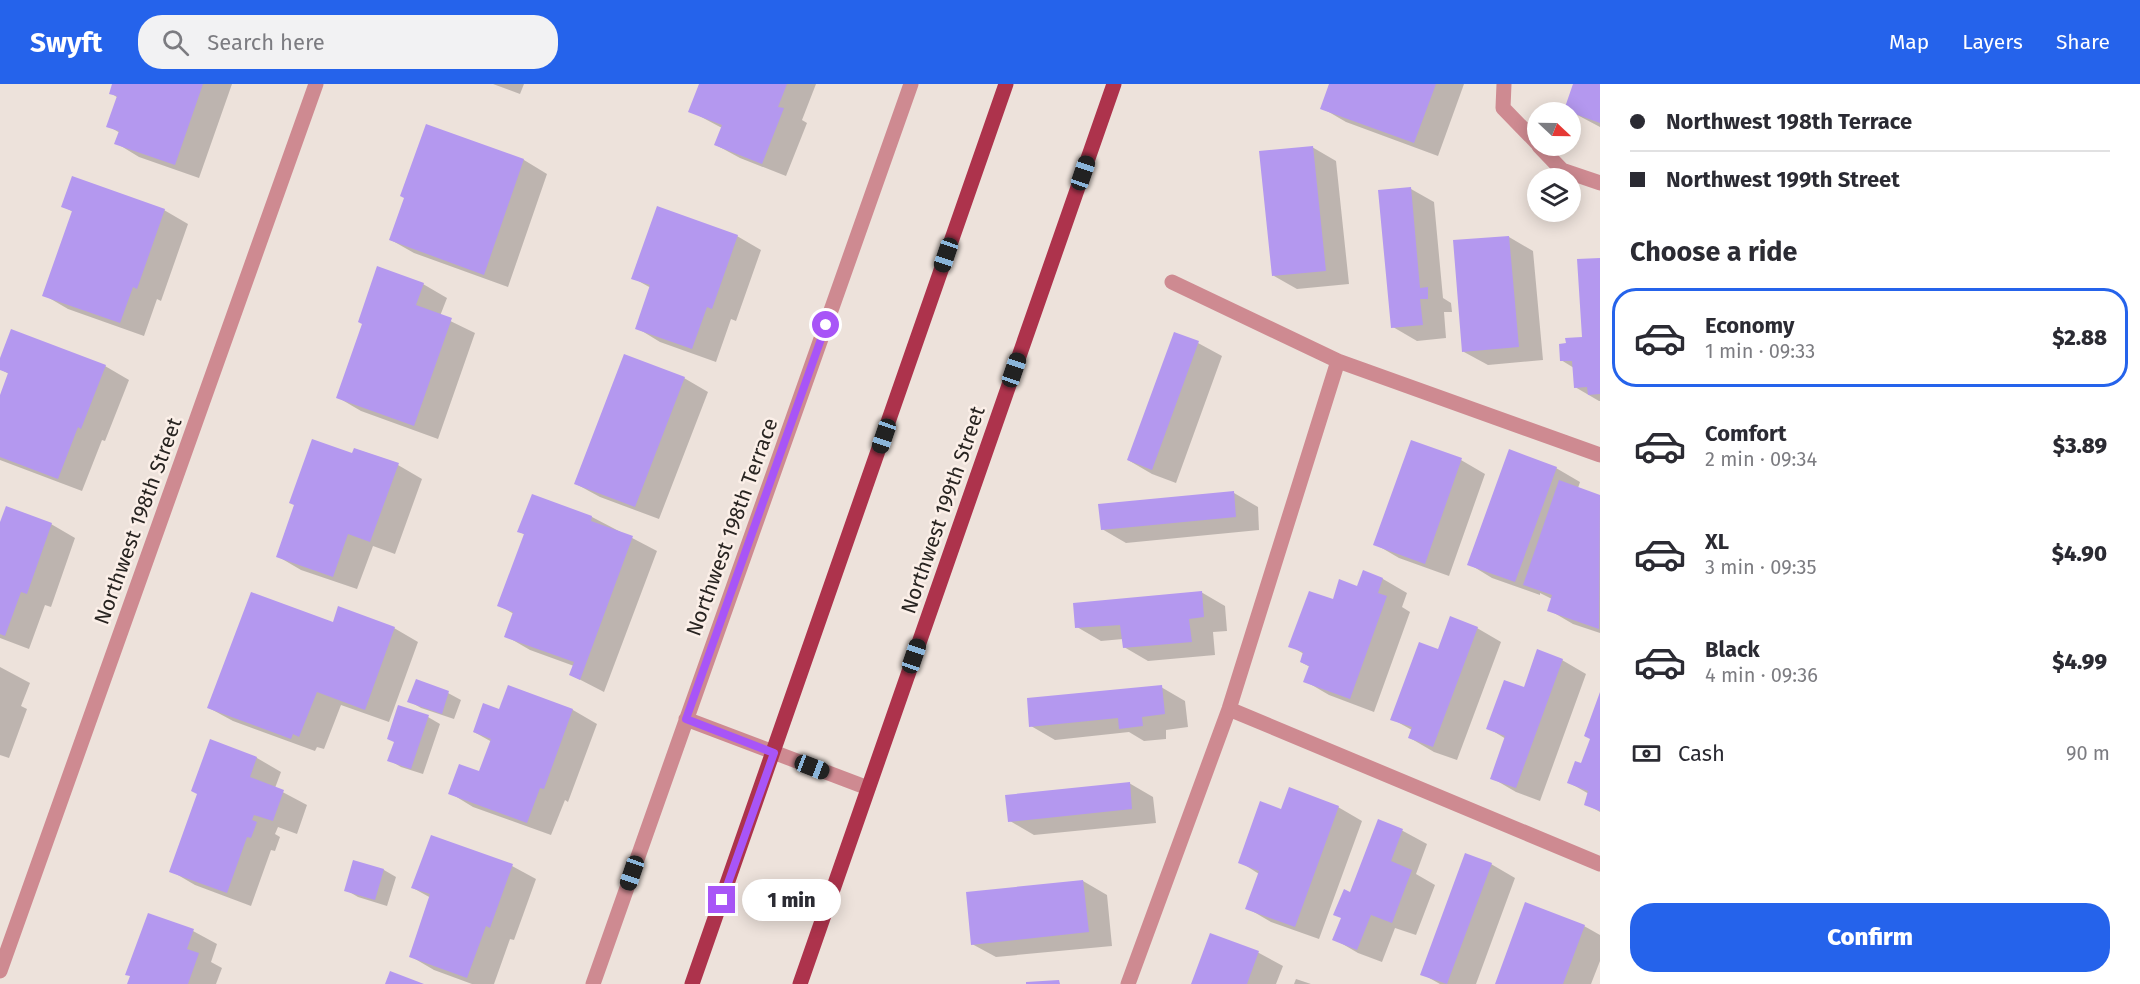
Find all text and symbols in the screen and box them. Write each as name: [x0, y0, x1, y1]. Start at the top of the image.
search box: [138, 15, 558, 69]
text: Swyft: [30, 26, 102, 59]
icon: search: [159, 26, 192, 59]
text: Search here: [207, 29, 325, 56]
text: Map: [1889, 29, 1929, 55]
text: Layers: [1962, 29, 2023, 55]
text: Share: [2056, 29, 2110, 55]
north arrow: [1527, 102, 1581, 156]
map controls: [1527, 102, 1581, 222]
text: Northwest 198th Terrace: [1666, 108, 1912, 135]
car: [1069, 153, 1097, 193]
text: Northwest 199th Street: [1666, 166, 1900, 193]
button: layers: [1527, 168, 1581, 222]
car: [932, 235, 960, 275]
text: Choose a ride: [1630, 236, 1797, 268]
route start: [812, 311, 839, 338]
icon: car: [1633, 311, 1687, 365]
text: Economy: [1705, 312, 1794, 339]
text: $2.88: [2052, 324, 2107, 351]
text: 1 min · 09:33: [1705, 339, 1815, 363]
car: [1000, 350, 1028, 390]
street label: Northwest 199th Street: [895, 402, 991, 617]
street label: Northwest 198th Street: [88, 414, 188, 628]
street label: Northwest 198th Terrace: [680, 414, 784, 640]
car: [870, 416, 898, 456]
icon: car: [1633, 419, 1687, 473]
text: Comfort: [1705, 420, 1786, 447]
text: $3.89: [2053, 432, 2107, 459]
text: 2 min · 09:34: [1705, 447, 1817, 471]
icon: car: [1633, 527, 1687, 581]
text: XL: [1705, 528, 1729, 555]
text: $4.90: [2052, 540, 2107, 567]
text: 3 min · 09:35: [1705, 555, 1817, 579]
icon: car: [1633, 635, 1687, 689]
car: [900, 636, 928, 676]
text: Black: [1705, 636, 1760, 663]
text: $4.99: [2052, 648, 2107, 675]
text: 4 min · 09:36: [1705, 663, 1818, 687]
icon: cash: [1630, 737, 1663, 770]
text: Cash: [1678, 740, 1725, 767]
text: 90 m: [2066, 741, 2110, 765]
car: [792, 752, 832, 782]
car: [618, 853, 646, 893]
callout: 1 min: [743, 879, 842, 921]
route end: [708, 886, 735, 913]
text: 1 min: [768, 888, 815, 912]
button: Confirm: [1630, 903, 2110, 972]

